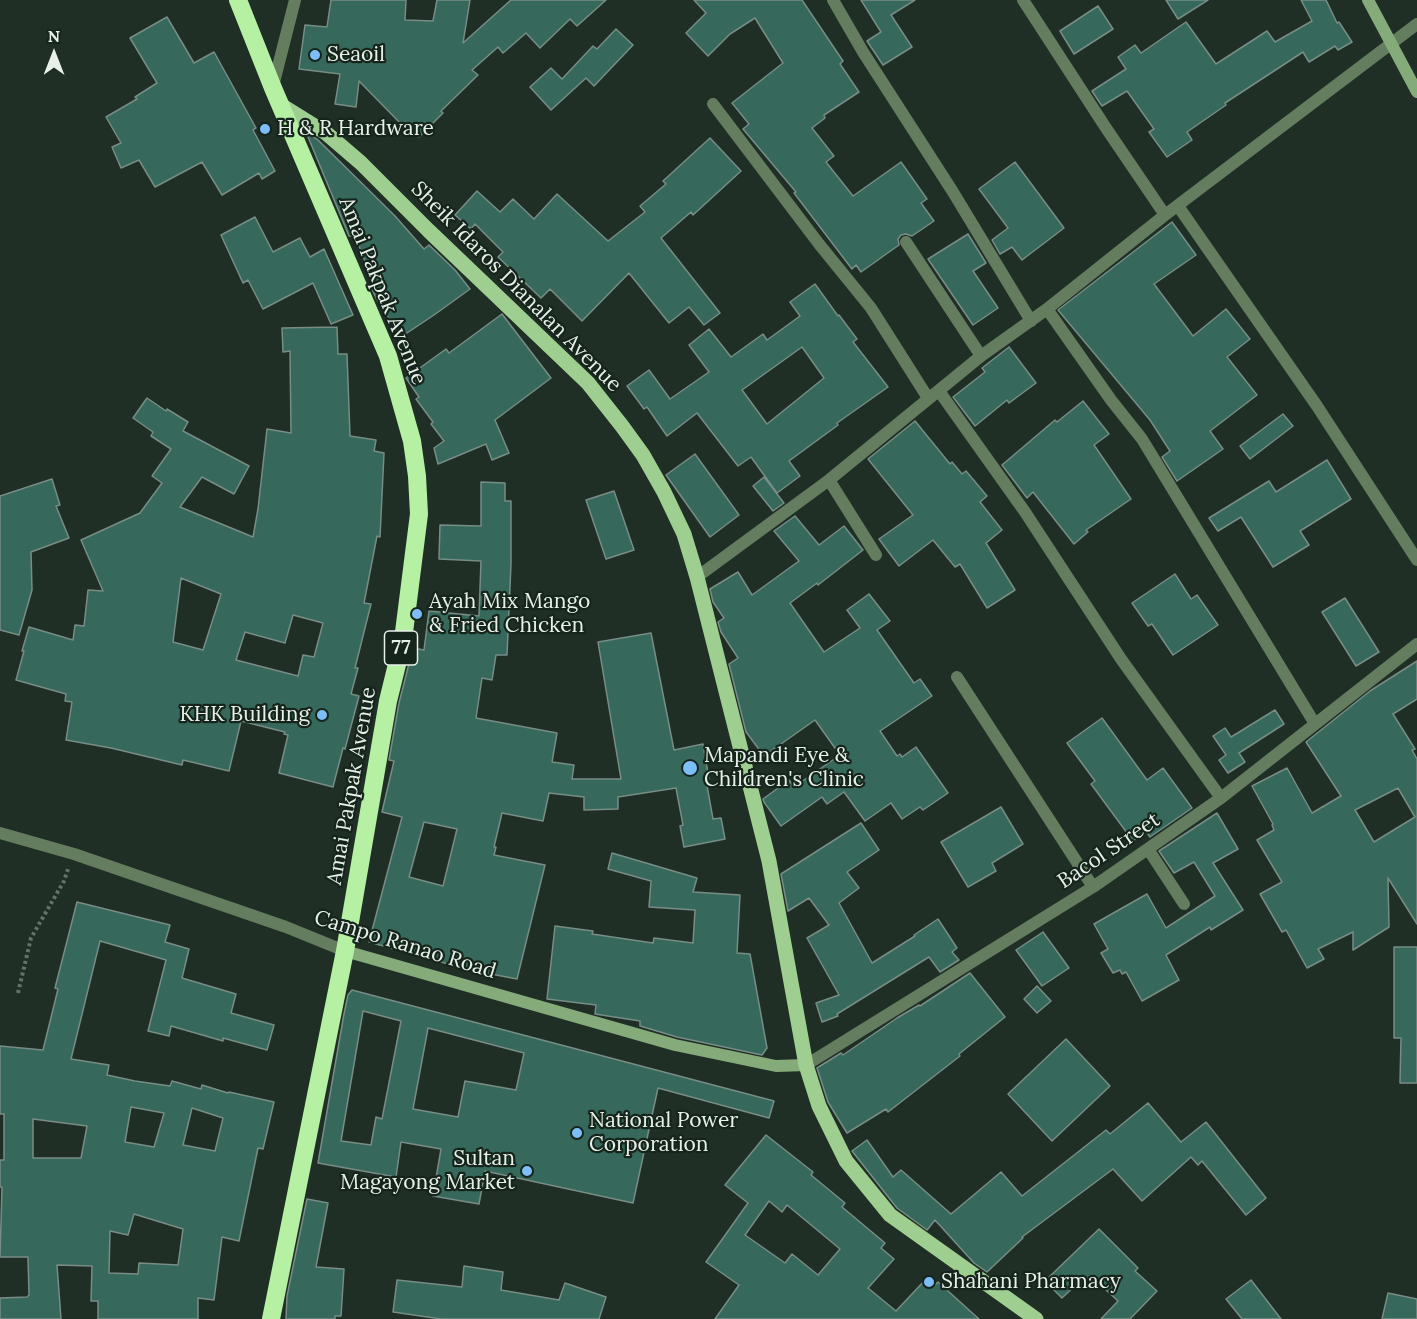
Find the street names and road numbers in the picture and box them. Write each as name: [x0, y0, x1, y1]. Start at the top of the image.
street label: Sheik Idaros Dianalan Avenue: [406, 177, 626, 397]
street label: Amai Pakpak Avenue: [333, 193, 431, 389]
road number: 77: [384, 631, 418, 665]
street label: Amai Pakpak Avenue: [322, 685, 382, 887]
street label: Bacol Street: [1053, 808, 1165, 894]
street label: Campo Ranao Road: [311, 905, 499, 985]

